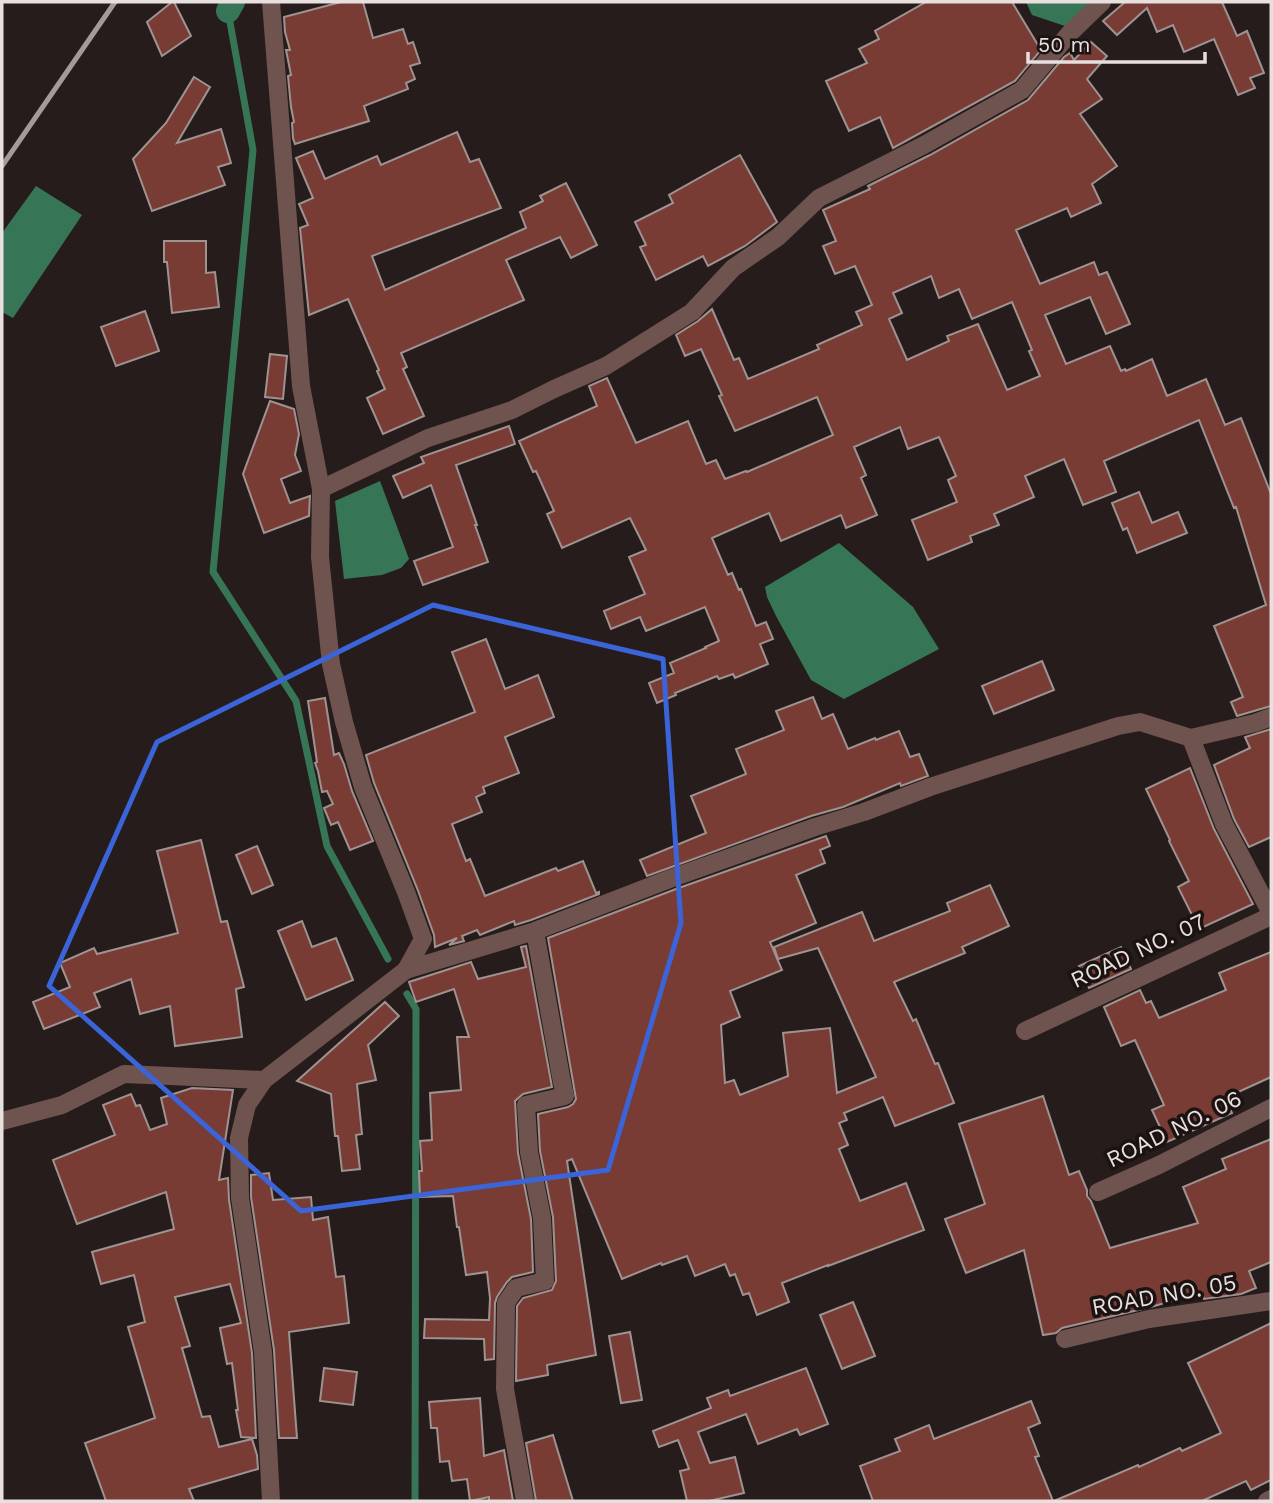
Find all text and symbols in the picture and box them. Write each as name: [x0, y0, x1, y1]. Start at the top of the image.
scale bar: [1028, 21, 1205, 65]
text: 50 m: [1038, 32, 1090, 57]
street label: ROAD NO. 07: [1066, 908, 1210, 994]
street label: ROAD NO. 06: [1102, 1085, 1246, 1173]
street label: ROAD NO. 05: [1090, 1269, 1238, 1321]

